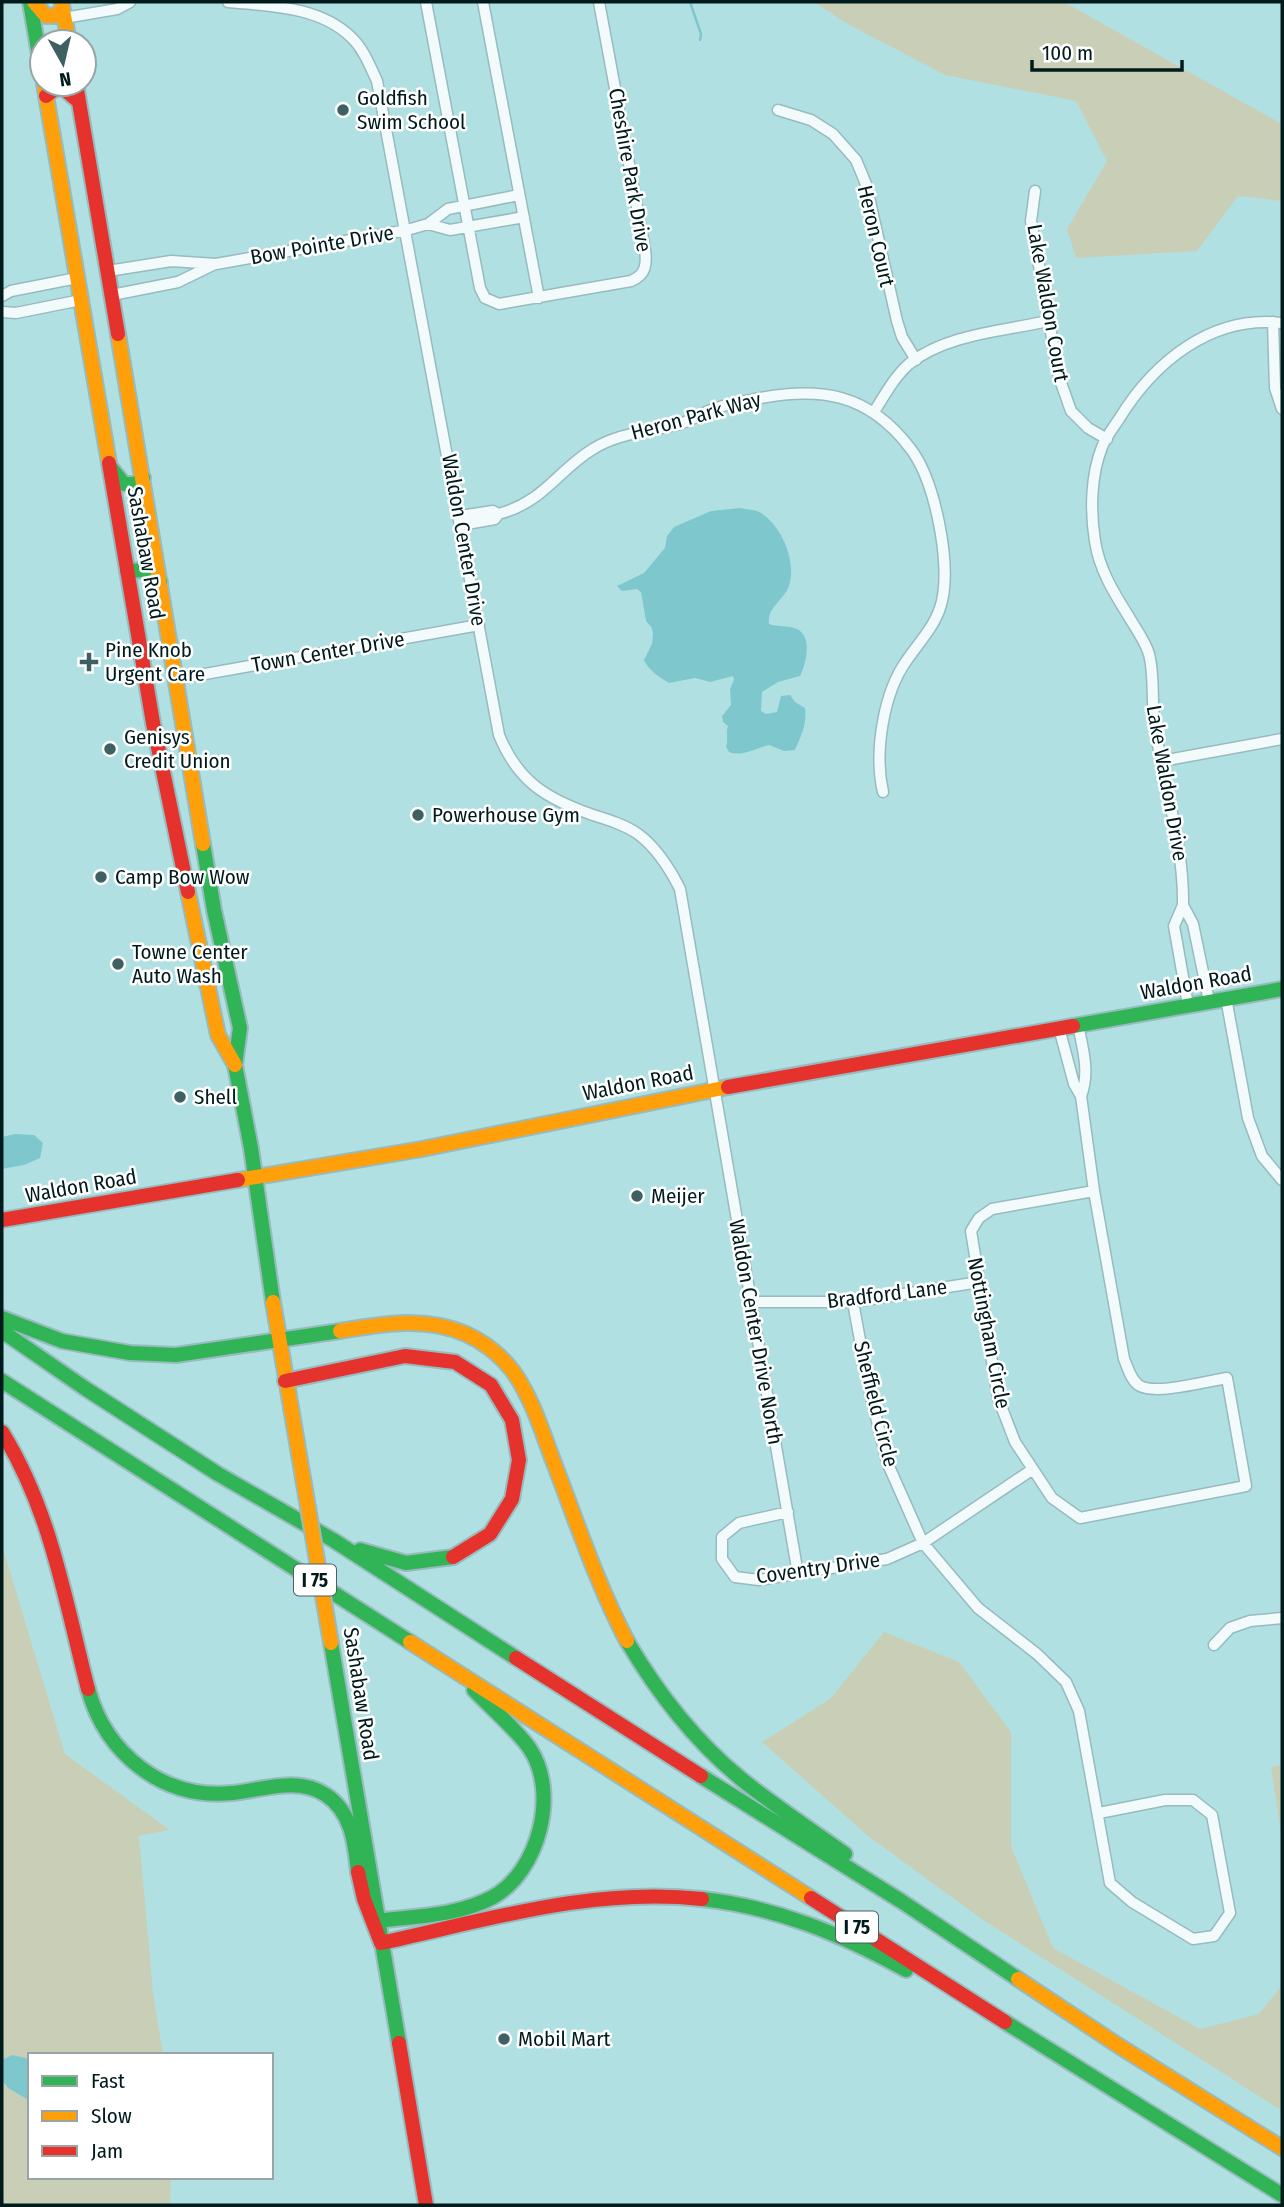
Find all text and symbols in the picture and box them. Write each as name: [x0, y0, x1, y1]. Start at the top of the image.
north arrow: [28, 28, 98, 98]
scale bar: [1032, 28, 1182, 72]
text: 100 m: [1042, 40, 1093, 66]
text: N: [58, 67, 73, 92]
place label: Goldfish Swim School: [357, 85, 466, 135]
street label: Cheshire Park Drive: [603, 86, 657, 254]
marker: Goldfish Swim School: [335, 102, 351, 118]
street label: Heron Court: [852, 183, 900, 289]
street label: Bow Pointe Drive: [248, 220, 396, 270]
street label: Lake Waldon Court: [1021, 222, 1075, 384]
street label: Heron Park Way: [628, 386, 764, 446]
street label: Waldon Center Drive: [436, 452, 492, 628]
street label: Sashabaw Road: [122, 485, 170, 621]
street label: Town Center Drive: [250, 626, 406, 678]
place label: Pine Knob Urgent Care: [105, 637, 205, 687]
marker: Pine Knob Urgent Care: [79, 652, 99, 672]
street label: Lake Waldon Drive: [1141, 703, 1193, 863]
place label: Genisys Credit Union: [124, 724, 231, 774]
marker: Genisys Credit Union: [102, 741, 118, 757]
place label: Powerhouse Gym: [432, 802, 580, 828]
marker: Powerhouse Gym: [410, 807, 426, 823]
place label: Camp Bow Wow: [115, 864, 250, 890]
marker: Camp Bow Wow: [93, 869, 109, 885]
place label: Towne Center Auto Wash: [132, 939, 248, 989]
marker: Towne Center Auto Wash: [110, 956, 126, 972]
street label: Waldon Road: [1138, 960, 1254, 1006]
street label: Waldon Road: [580, 1060, 696, 1106]
place label: Shell: [194, 1084, 237, 1110]
marker: Shell: [172, 1089, 188, 1105]
street label: Waldon Road: [23, 1163, 139, 1209]
place label: Meijer: [651, 1183, 705, 1209]
marker: Meijer: [629, 1188, 645, 1204]
street label: Waldon Center Drive North: [723, 1217, 789, 1447]
street label: Nottingham Circle: [962, 1255, 1016, 1411]
street label: Bradford Lane: [825, 1274, 949, 1314]
street label: Sheffield Circle: [848, 1338, 904, 1470]
street label: Coventry Drive: [754, 1546, 882, 1590]
road number: I 75: [294, 1564, 336, 1596]
street label: Sashabaw Road: [338, 1626, 384, 1762]
road number: I 75: [836, 1912, 878, 1942]
place label: Mobil Mart: [518, 2026, 610, 2052]
marker: Mobil Mart: [496, 2031, 512, 2047]
legend: [28, 2053, 273, 2179]
text: Fast: [91, 2068, 125, 2094]
text: Slow: [91, 2103, 132, 2129]
text: Jam: [91, 2138, 123, 2164]

